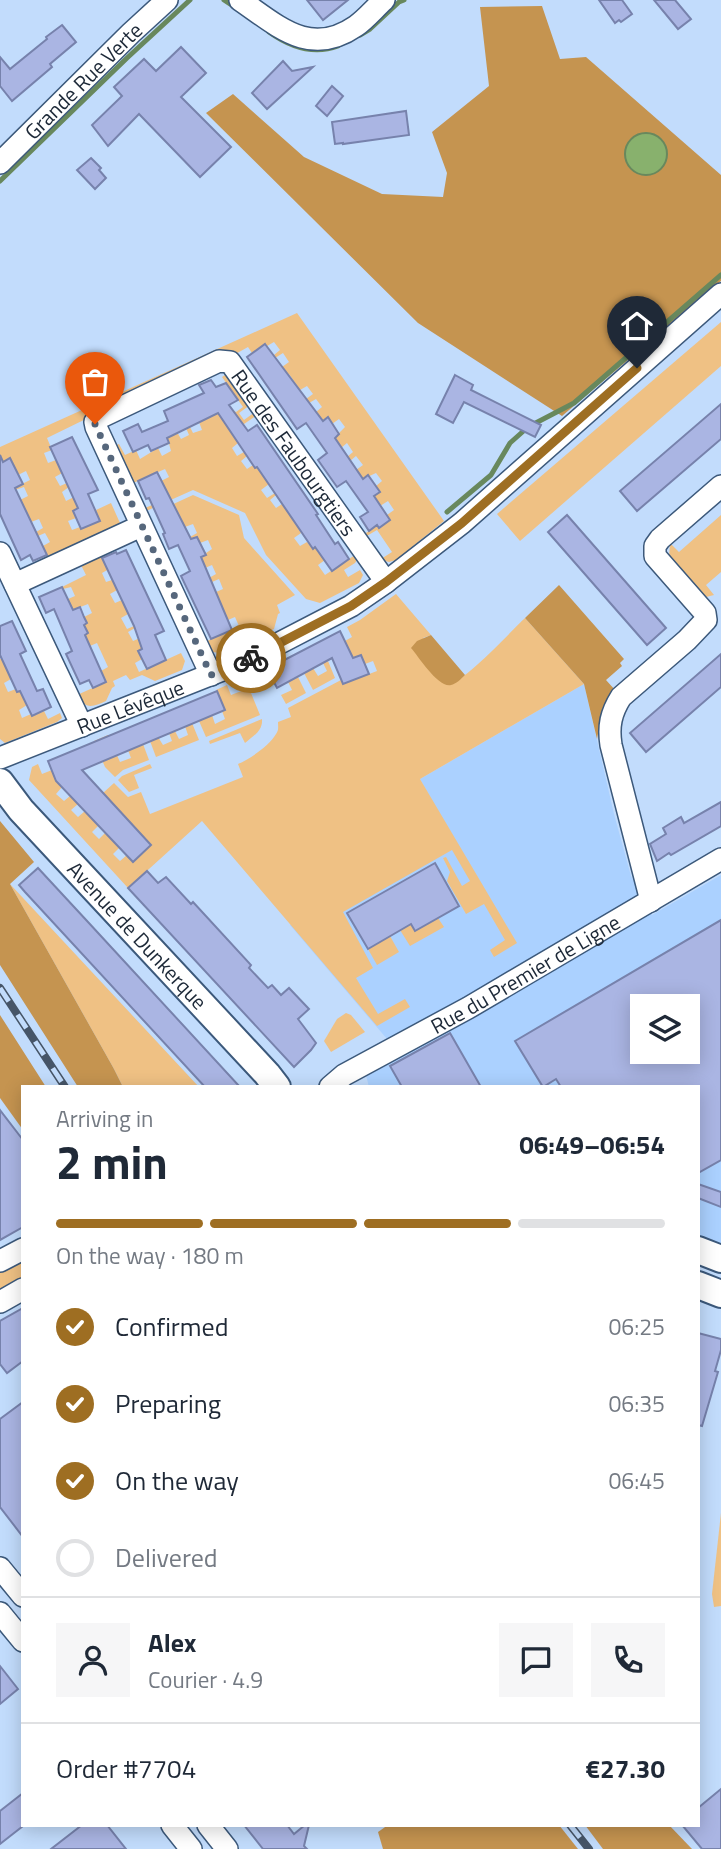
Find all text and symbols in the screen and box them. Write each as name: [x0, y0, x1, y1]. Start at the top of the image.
street label: Grande Rue Verte: [17, 14, 149, 147]
pin: [607, 296, 667, 368]
icon: home: [618, 307, 656, 345]
pin: [65, 352, 125, 424]
street label: Rue des Faubourgtiers: [224, 362, 365, 543]
icon: bag: [76, 363, 114, 401]
courier: [216, 623, 286, 693]
icon: bike: [232, 639, 270, 677]
street label: Rue Lévêque: [72, 671, 189, 742]
street label: Avenue de Dunkerque: [60, 854, 215, 1017]
street label: Rue du Premier de Ligne: [425, 906, 626, 1041]
map controls: [630, 994, 700, 1064]
button: layers: [630, 994, 700, 1064]
text: Arriving in: [56, 1101, 153, 1136]
text: 06:49–06:54: [519, 1125, 665, 1164]
text: 2 min: [56, 1127, 168, 1197]
text: On the way · 180 m: [56, 1238, 244, 1273]
text: Confirmed: [115, 1307, 229, 1346]
icon: check: [56, 1308, 94, 1346]
text: 06:25: [608, 1309, 665, 1344]
text: Preparing: [115, 1384, 221, 1423]
icon: check: [56, 1385, 94, 1423]
text: 06:35: [608, 1386, 665, 1421]
text: On the way: [115, 1461, 239, 1500]
icon: check: [56, 1462, 94, 1500]
text: 06:45: [608, 1463, 665, 1498]
text: Delivered: [115, 1538, 218, 1577]
button: person: [56, 1623, 130, 1697]
text: Alex: [148, 1623, 196, 1662]
button: chat: [499, 1623, 573, 1697]
button: phone: [591, 1623, 665, 1697]
text: Courier · 4.9: [148, 1662, 263, 1697]
text: Order #7704: [56, 1749, 196, 1788]
text: €27.30: [586, 1749, 665, 1788]

